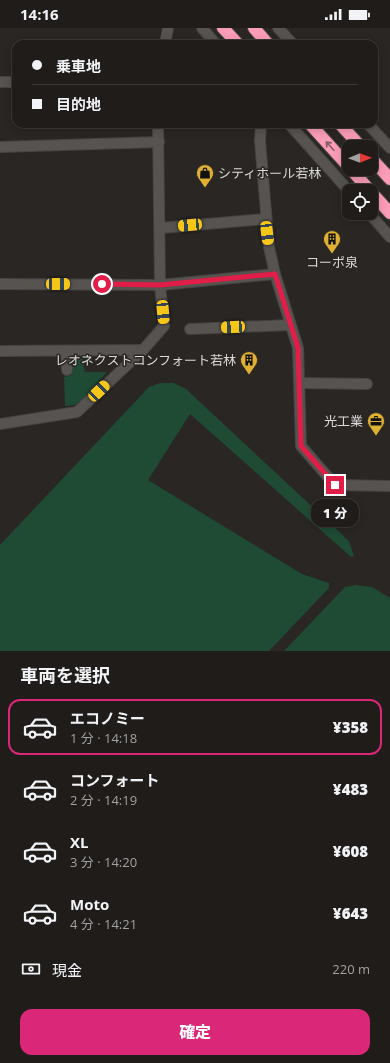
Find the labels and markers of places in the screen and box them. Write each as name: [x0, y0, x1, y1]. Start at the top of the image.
shop icon: シティホール若林: [195, 163, 215, 188]
place label: シティホール若林: [218, 164, 321, 182]
building icon: コーポ泉: [322, 229, 342, 254]
place label: コーポ泉: [306, 253, 358, 271]
building icon: レオネクストコンフォート若林: [239, 350, 259, 375]
place label: レオネクストコンフォート若林: [55, 351, 236, 369]
office icon: 光工業: [366, 411, 386, 436]
place label: 光工業: [324, 412, 363, 430]

